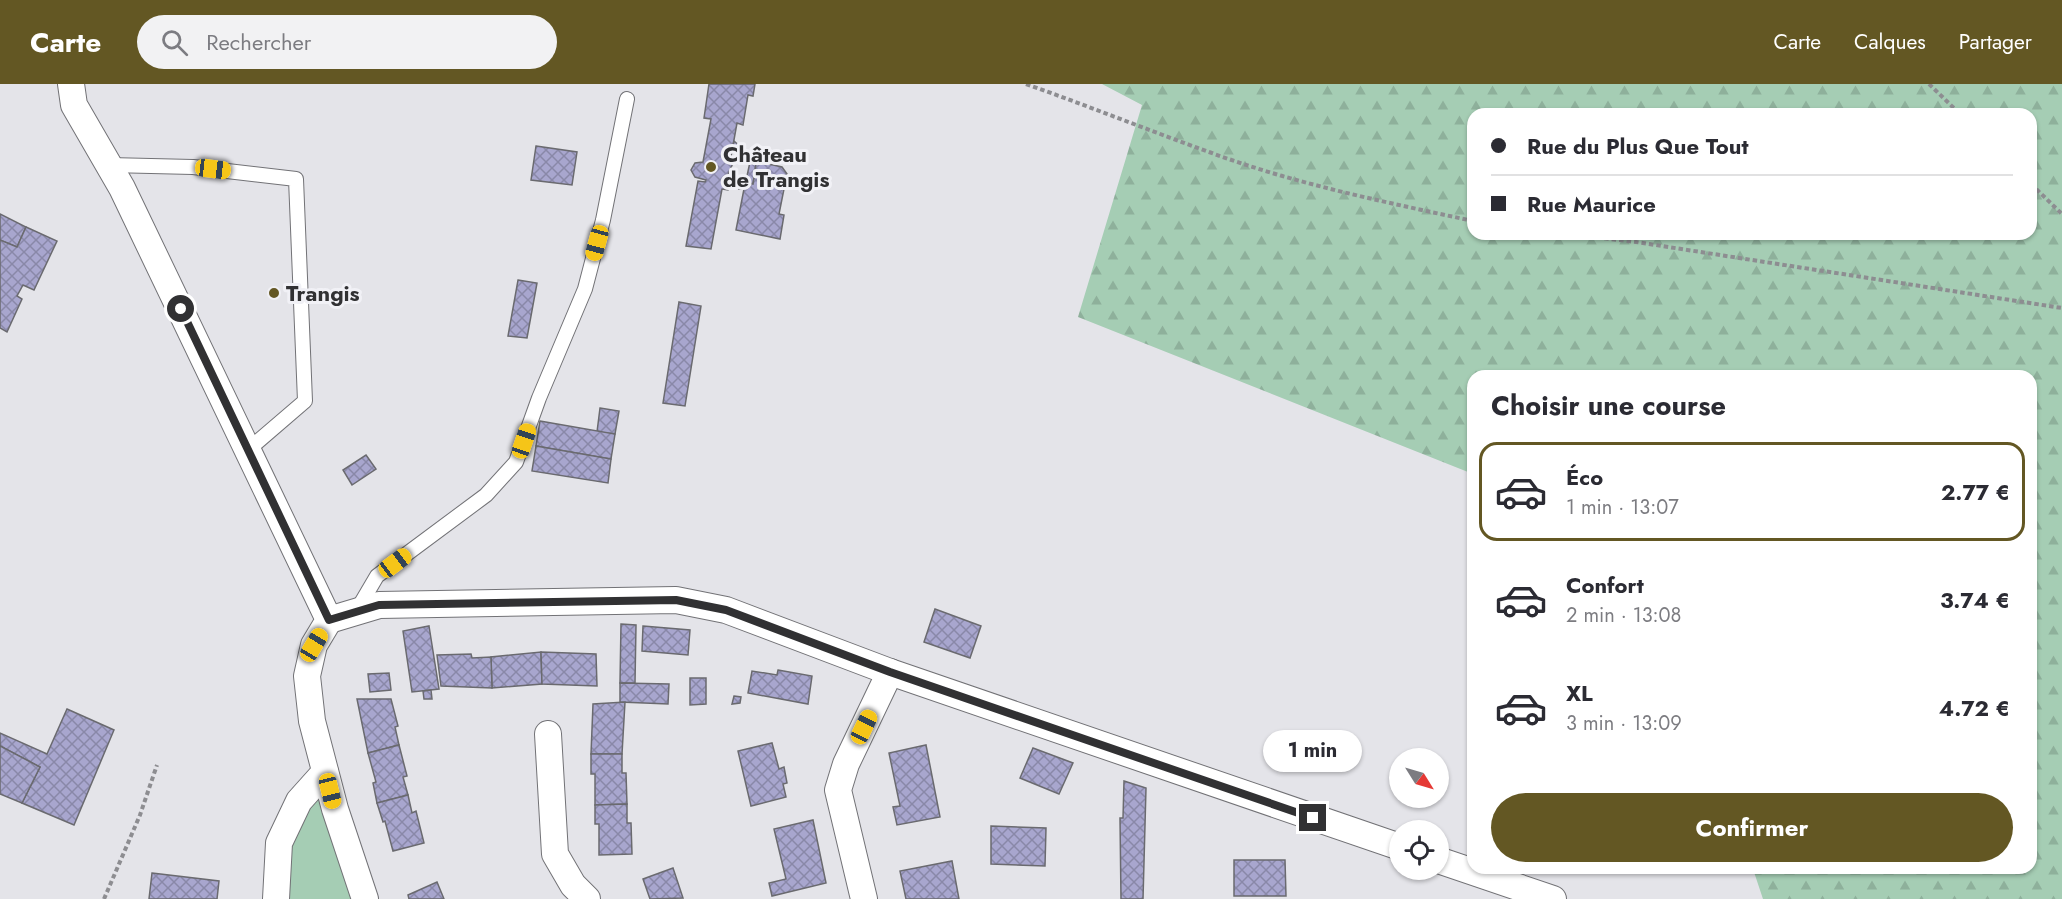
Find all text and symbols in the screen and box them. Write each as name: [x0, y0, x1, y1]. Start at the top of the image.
search box: [137, 15, 557, 69]
text: Carte: [30, 22, 101, 63]
icon: search: [158, 26, 191, 59]
text: Rechercher: [206, 26, 311, 58]
text: Carte: [1774, 27, 1821, 57]
text: Calques: [1854, 27, 1926, 57]
text: Partager: [1959, 27, 2032, 57]
text: Rue du Plus Que Tout: [1527, 130, 1748, 162]
place label: Château de Trangis: [723, 138, 829, 195]
car: [194, 158, 232, 180]
marker: Château de Trangis: [704, 160, 718, 174]
text: Rue Maurice: [1527, 188, 1656, 220]
car: [584, 223, 610, 263]
place label: Trangis: [286, 277, 360, 309]
marker: Trangis: [267, 286, 281, 300]
route start: [167, 295, 194, 322]
text: Choisir une course: [1491, 386, 1726, 425]
car: [510, 421, 538, 461]
text: Éco: [1566, 461, 1603, 493]
icon: car: [1494, 465, 1548, 519]
text: 2.77 €: [1941, 476, 2010, 508]
text: 1 min · 13:07: [1566, 493, 1679, 522]
car: [375, 545, 415, 581]
text: Confort: [1566, 569, 1644, 601]
icon: car: [1494, 573, 1548, 627]
text: 3.74 €: [1940, 584, 2010, 616]
text: 2 min · 13:08: [1566, 601, 1682, 630]
car: [297, 625, 331, 665]
text: XL: [1566, 677, 1593, 709]
icon: car: [1494, 681, 1548, 735]
text: 4.72 €: [1939, 692, 2010, 724]
car: [848, 707, 880, 747]
text: 3 min · 13:09: [1566, 709, 1682, 738]
callout: 1 min: [1264, 731, 1362, 773]
text: 1 min: [1288, 736, 1337, 765]
north arrow: [1389, 748, 1449, 808]
map controls: [1389, 748, 1449, 880]
car: [317, 771, 343, 811]
button: Confirmer: [1491, 793, 2013, 862]
route end: [1299, 804, 1326, 831]
button: locate: [1389, 820, 1449, 880]

